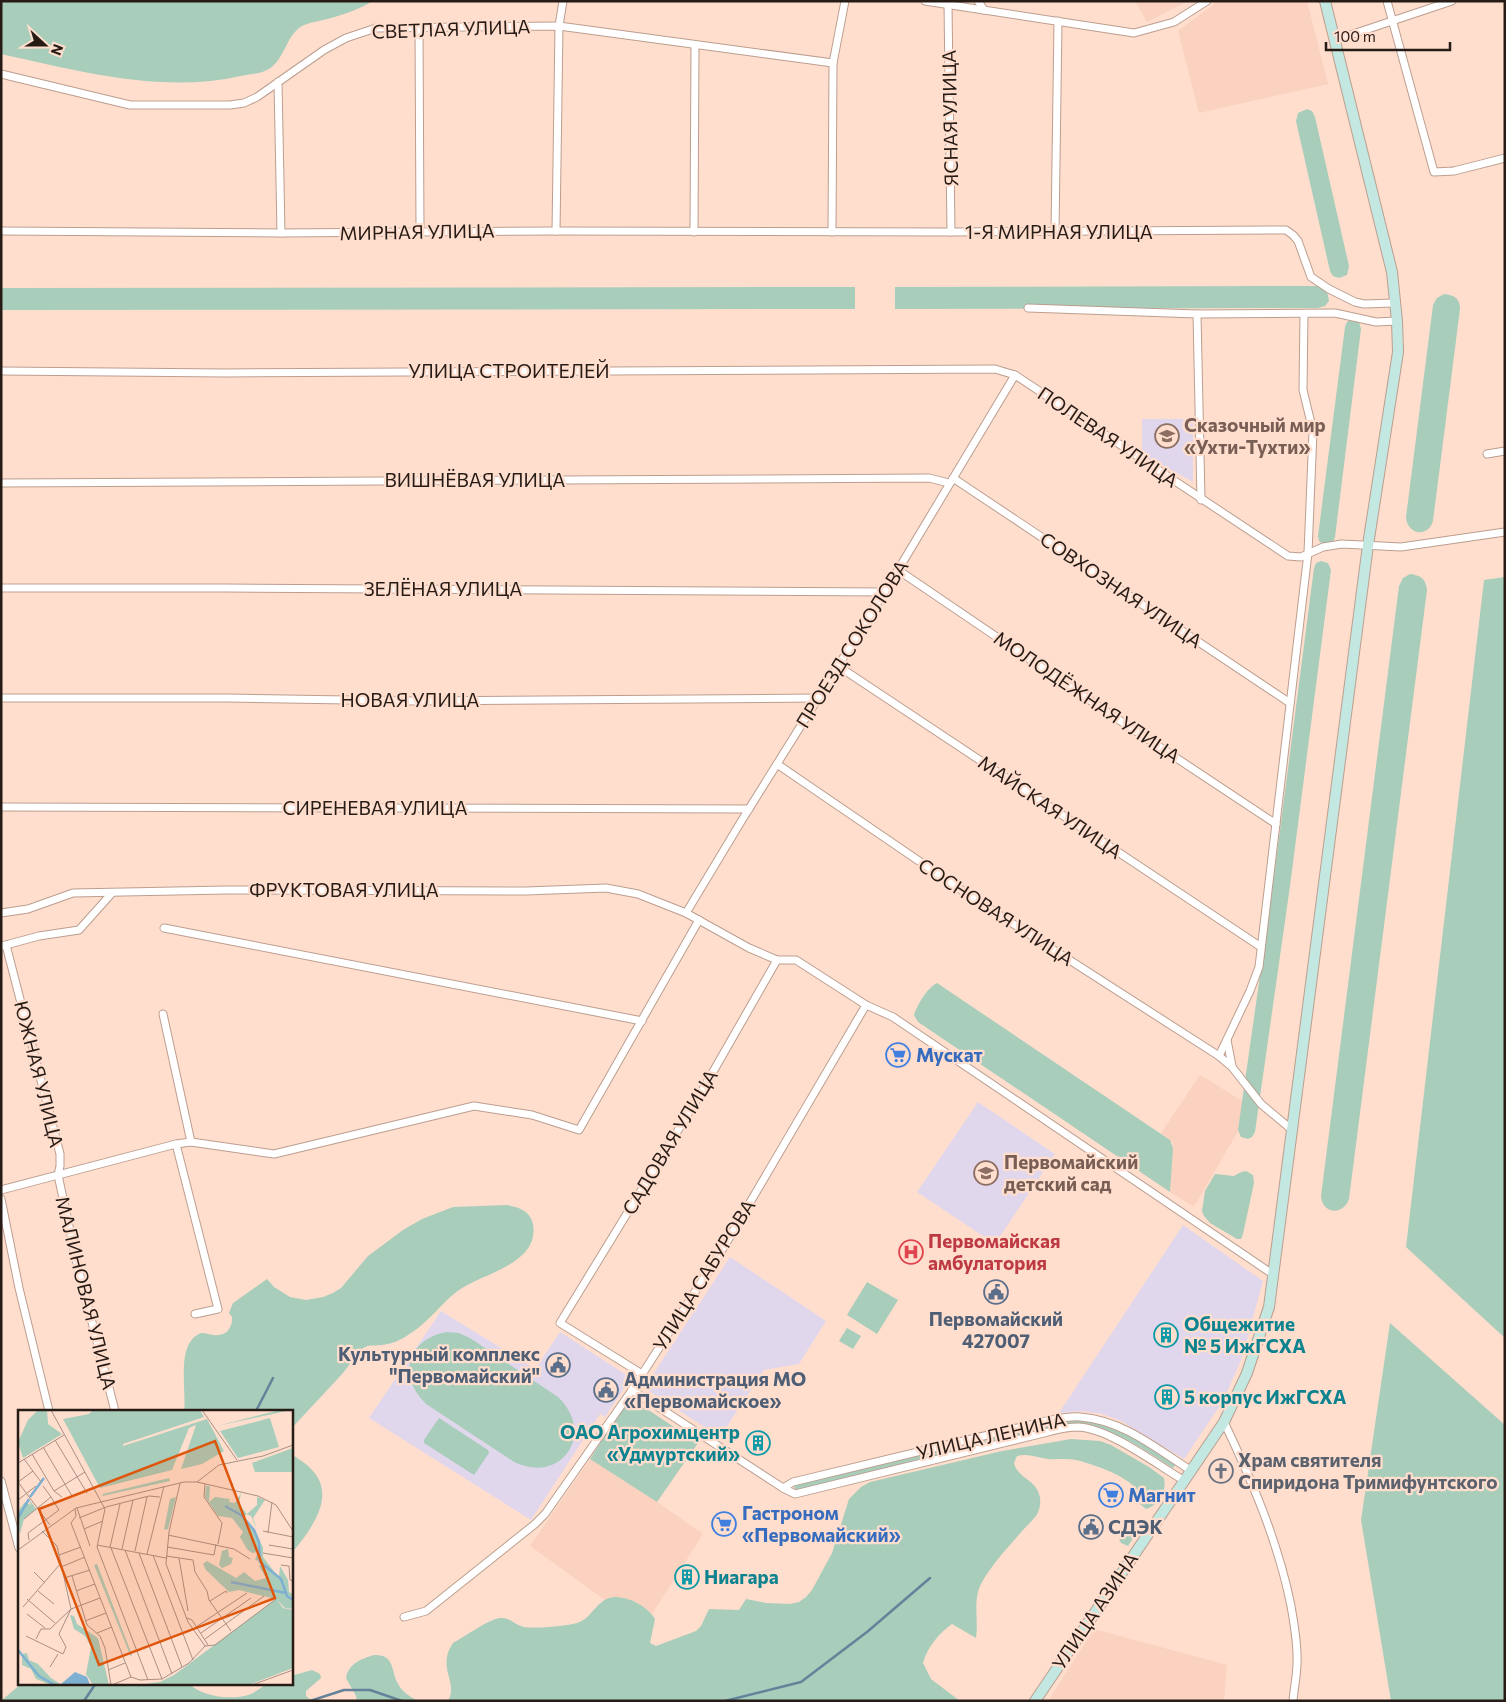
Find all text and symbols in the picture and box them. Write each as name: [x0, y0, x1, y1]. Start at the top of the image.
street label: СВЕТЛАЯ УЛИЦА: [371, 14, 531, 43]
north arrow: [20, 20, 70, 70]
scale bar: [1326, 20, 1450, 52]
text: 100 m: [1334, 27, 1376, 45]
text: N: [48, 42, 67, 58]
street label: ЯСНАЯ УЛИЦА: [937, 49, 962, 187]
street label: МИРНАЯ УЛИЦА: [339, 219, 495, 244]
street label: 1-Я МИРНАЯ УЛИЦА: [965, 220, 1153, 243]
street label: УЛИЦА СТРОИТЕЛЕЙ: [408, 359, 610, 382]
street label: ПОЛЕВАЯ УЛИЦА: [1034, 381, 1183, 492]
place label: Сказочный мир «Ухти-Тухти»: [1184, 413, 1326, 458]
school or university icon: Сказочный мир «Ухти-Тухти»: [1154, 423, 1180, 449]
street label: ВИШНЁВАЯ УЛИЦА: [385, 468, 565, 491]
street label: СОВХОЗНАЯ УЛИЦА: [1036, 527, 1207, 652]
street label: ПРОЕЗД СОКОЛОВА: [791, 556, 913, 732]
street label: ЗЕЛЁНАЯ УЛИЦА: [364, 577, 522, 600]
street label: МОЛОДЁЖНАЯ УЛИЦА: [990, 626, 1185, 767]
street label: НОВАЯ УЛИЦА: [341, 688, 479, 711]
street label: МАЙСКАЯ УЛИЦА: [974, 750, 1126, 863]
street label: СИРЕНЕВАЯ УЛИЦА: [282, 796, 468, 819]
street label: СОСНОВАЯ УЛИЦА: [914, 853, 1078, 970]
street label: ФРУКТОВАЯ УЛИЦА: [249, 878, 439, 901]
street label: ЮЖНАЯ УЛИЦА: [10, 998, 69, 1150]
supermarket icon: Мускат: [885, 1042, 911, 1068]
place label: Мускат: [916, 1043, 983, 1066]
street label: САДОВАЯ УЛИЦА: [617, 1065, 722, 1219]
place label: Первомайский детский сад: [1004, 1150, 1138, 1195]
school or university icon: Первомайский детский сад: [973, 1160, 999, 1186]
street label: МАЛИНОВАЯ УЛИЦА: [51, 1194, 122, 1392]
street label: УЛИЦА САБУРОВА: [648, 1195, 759, 1355]
place label: Первомайская амбулатория: [928, 1229, 1061, 1274]
hospital icon: Первомайская амбулатория: [898, 1239, 924, 1265]
public building icon: Первомайский 427007: [983, 1279, 1009, 1305]
place label: Первомайский 427007: [929, 1307, 1063, 1352]
place label: Общежитие № 5 ИжГСХА: [1184, 1312, 1306, 1357]
building icon: Общежитие № 5 ИжГСХА: [1153, 1322, 1179, 1348]
place label: Культурный комплекс "Первомайский": [338, 1342, 540, 1387]
public building icon: Культурный комплекс "Первомайский": [545, 1352, 571, 1378]
place label: Администрация МО «Первомайское»: [624, 1367, 806, 1412]
public building icon: Администрация МО «Первомайское»: [593, 1377, 619, 1403]
building icon: 5 корпус ИжГСХА: [1154, 1384, 1180, 1410]
place label: 5 корпус ИжГСХА: [1184, 1385, 1347, 1408]
street label: УЛИЦА ЛЕНИНА: [914, 1407, 1068, 1464]
inset map: [18, 1410, 292, 1684]
place label: ОАО Агрохимцентр «Удмуртский»: [560, 1420, 740, 1465]
building icon: ОАО Агрохимцентр «Удмуртский»: [745, 1430, 771, 1456]
place label: Храм святителя Спиридона Тримифунтского: [1238, 1448, 1498, 1493]
church icon: Храм святителя Спиридона Тримифунтского: [1208, 1458, 1234, 1484]
supermarket icon: Магнит: [1098, 1482, 1124, 1508]
place label: Магнит: [1128, 1483, 1196, 1506]
place label: Гастроном «Первомайский»: [742, 1501, 901, 1546]
supermarket icon: Гастроном «Первомайский»: [711, 1511, 737, 1537]
public building icon: СДЭК: [1078, 1514, 1104, 1540]
place label: СДЭК: [1108, 1515, 1163, 1538]
street label: УЛИЦА АЗИНА: [1047, 1548, 1142, 1674]
building icon: Ниагара: [674, 1564, 700, 1590]
place label: Ниагара: [704, 1565, 779, 1588]

